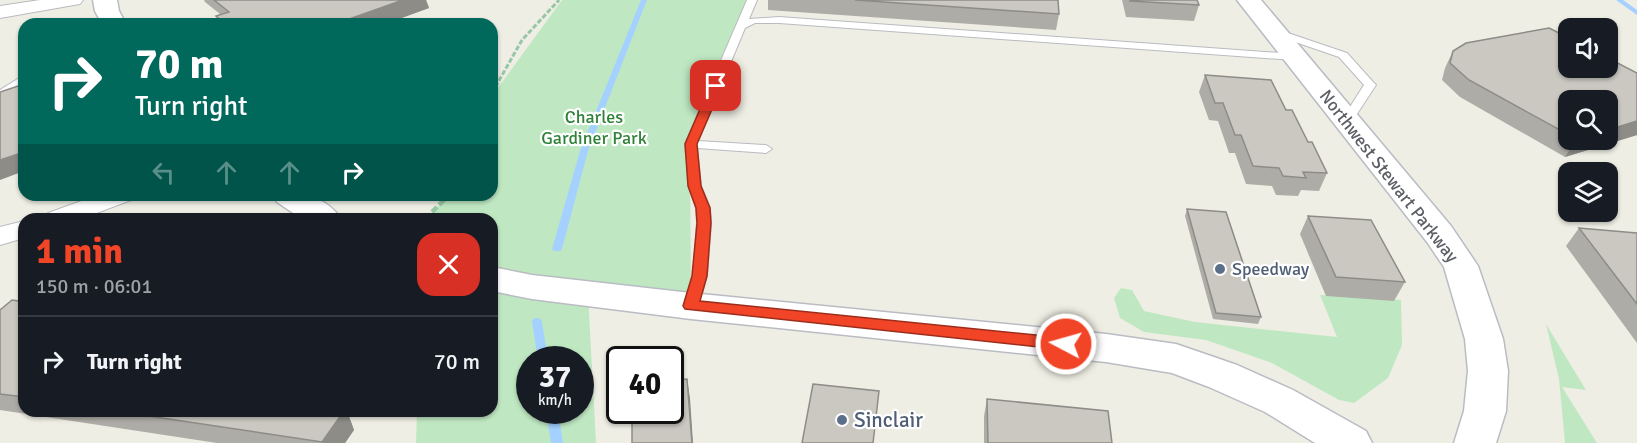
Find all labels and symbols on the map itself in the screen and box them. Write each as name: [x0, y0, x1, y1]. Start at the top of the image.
pin: [690, 60, 741, 111]
street label: Northwest Stewart Parkway: [1315, 85, 1464, 267]
park label: Charles Gardiner Park: [541, 106, 647, 149]
place label: Speedway: [1232, 258, 1310, 280]
marker: Speedway: [1213, 262, 1227, 276]
position arrow: [1034, 312, 1098, 376]
speed limit sign: 40: [606, 346, 684, 424]
place label: Sinclair: [854, 407, 923, 433]
marker: Sinclair: [835, 413, 849, 427]

